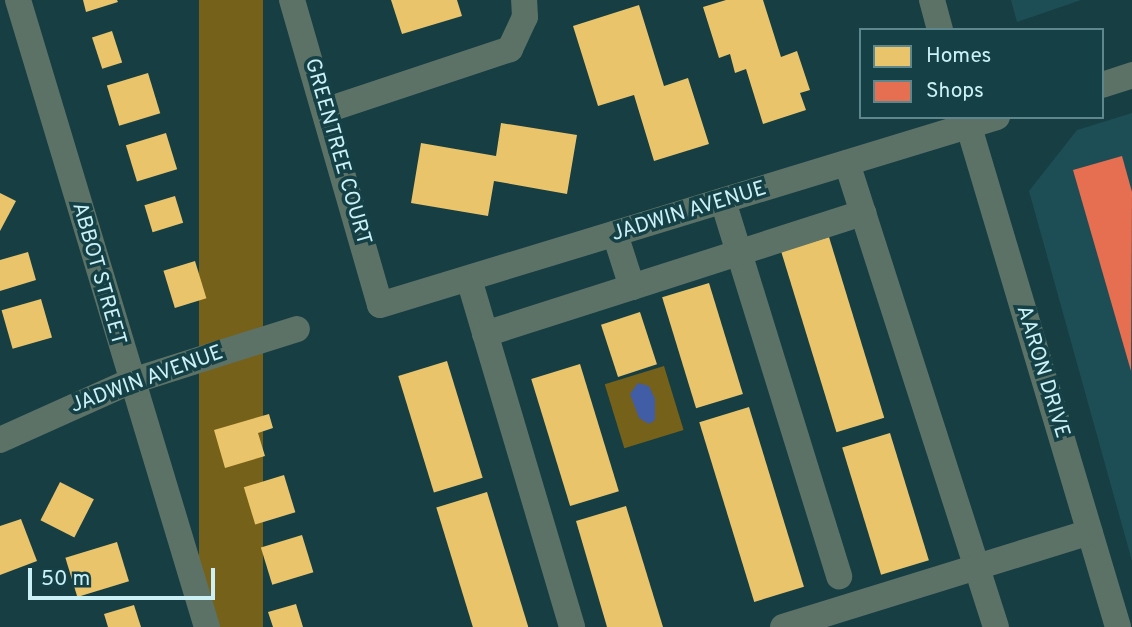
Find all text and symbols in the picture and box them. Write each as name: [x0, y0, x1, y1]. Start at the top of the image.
legend: [859, 28, 1104, 119]
text: Homes: [926, 43, 991, 70]
street label: GREENTREE COURT: [298, 56, 376, 248]
text: Shops: [926, 78, 984, 105]
street label: JADWIN AVENUE: [608, 176, 770, 248]
street label: ABBOT STREET: [65, 199, 131, 349]
street label: AARON DRIVE: [1010, 303, 1074, 441]
street label: JADWIN AVENUE: [67, 341, 227, 419]
scale bar: [32, 554, 219, 598]
text: 50 m: [41, 566, 90, 593]

